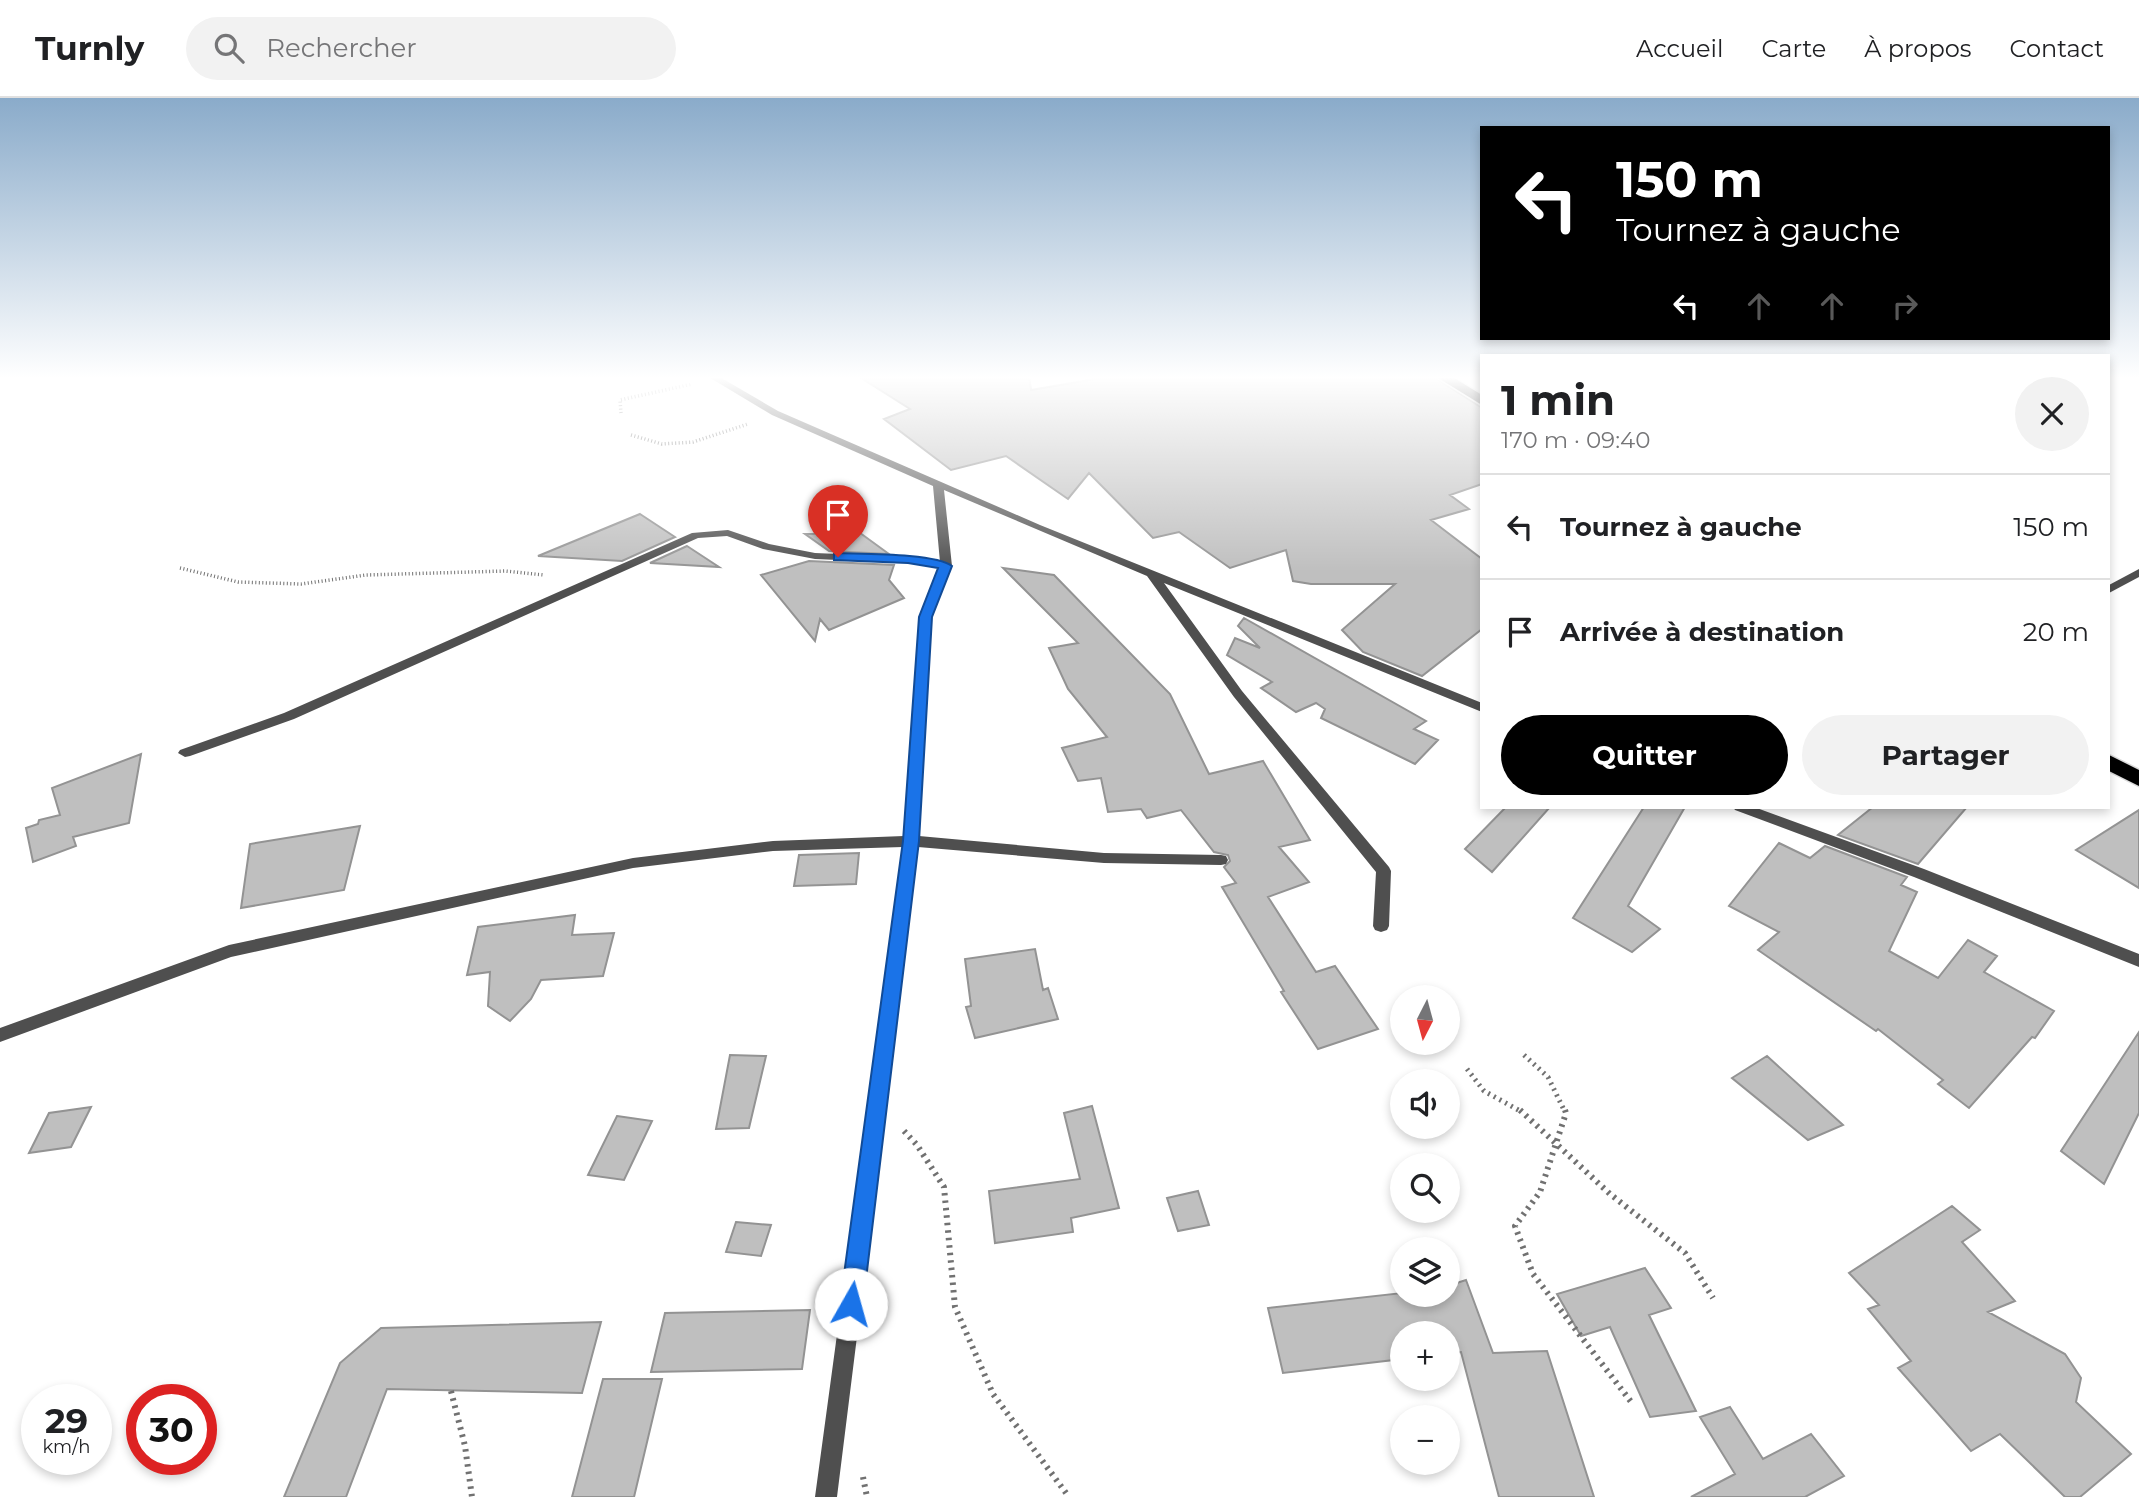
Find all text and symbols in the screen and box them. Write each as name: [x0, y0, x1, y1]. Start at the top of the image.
search box: [186, 17, 676, 80]
text: Turnly: [35, 28, 144, 68]
icon: search: [210, 29, 248, 67]
text: Rechercher: [266, 32, 417, 64]
text: Accueil: [1636, 34, 1723, 63]
text: Carte: [1761, 34, 1826, 63]
text: À propos: [1864, 34, 1971, 63]
text: Contact: [2009, 34, 2104, 63]
text: 150 m: [1616, 150, 1763, 209]
icon: left: [1501, 154, 1592, 245]
text: Tournez à gauche: [1616, 210, 1901, 249]
icon: left: [1667, 287, 1705, 325]
icon: ahead: [1740, 287, 1778, 325]
icon: ahead: [1813, 287, 1851, 325]
icon: right: [1886, 287, 1924, 325]
text: 1 min: [1501, 374, 1615, 426]
button: close: [2015, 377, 2089, 451]
text: 170 m · 09:40: [1501, 426, 1650, 454]
pin: [808, 485, 868, 557]
icon: arrive: [819, 496, 857, 534]
icon: left: [1501, 508, 1539, 546]
text: Tournez à gauche: [1560, 511, 1802, 543]
text: 150 m: [2013, 511, 2089, 543]
icon: arrive: [1501, 613, 1539, 651]
text: Arrivée à destination: [1560, 616, 1844, 648]
text: 20 m: [2023, 616, 2089, 648]
button: Quitter: [1501, 715, 1788, 795]
button: Partager: [1802, 715, 2089, 795]
north arrow: [1390, 985, 1460, 1055]
map controls: [1390, 985, 1460, 1475]
button: sound: [1390, 1069, 1460, 1139]
button: search: [1390, 1153, 1460, 1223]
button: layers: [1390, 1237, 1460, 1307]
position arrow: [814, 1267, 888, 1341]
button: +: [1390, 1321, 1460, 1391]
speed limit sign: 30: [126, 1384, 217, 1475]
text: 29: [45, 1399, 88, 1442]
button: −: [1390, 1405, 1460, 1475]
text: km/h: [42, 1436, 91, 1458]

